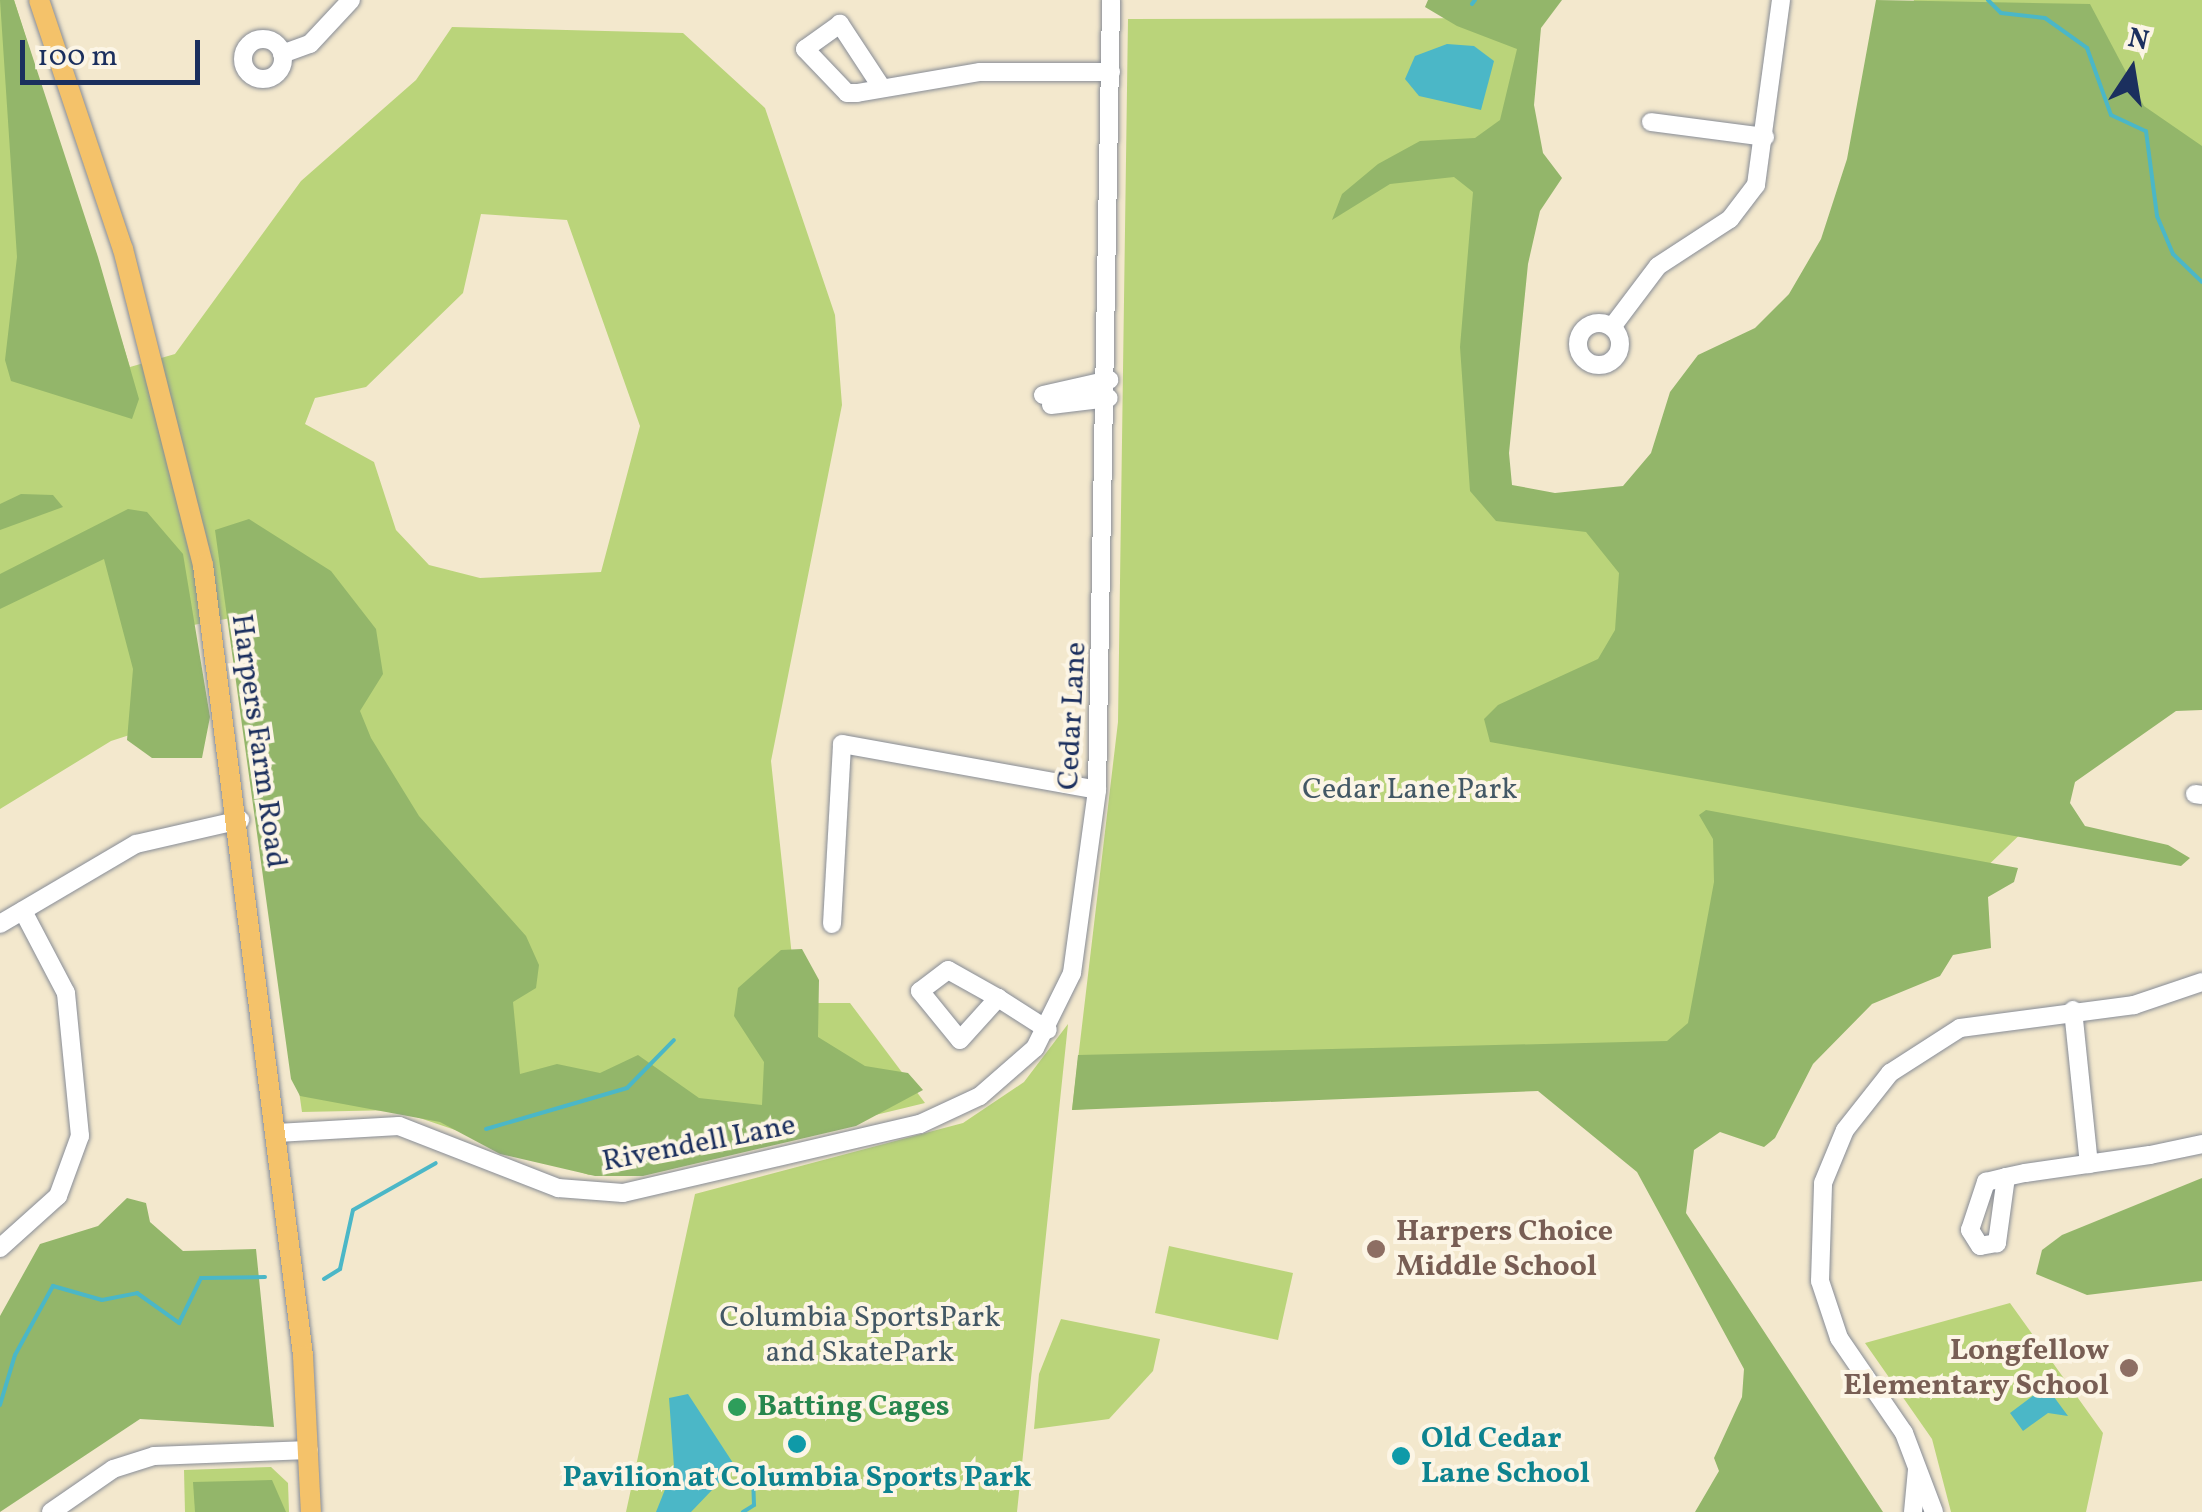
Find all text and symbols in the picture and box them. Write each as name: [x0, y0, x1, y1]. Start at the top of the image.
text: N: [2124, 19, 2152, 61]
scale bar: [25, 20, 205, 82]
north arrow: [2082, 20, 2182, 120]
text: 100 m: [37, 36, 118, 78]
street label: Harpers Farm Road: [222, 612, 294, 870]
street label: Cedar Lane: [1051, 641, 1095, 791]
park label: Cedar Lane Park: [1302, 772, 1518, 808]
street label: Rivendell Lane: [599, 1108, 799, 1180]
place label: Harpers Choice Middle School: [1396, 1214, 1613, 1284]
marker: Harpers Choice Middle School: [1365, 1238, 1387, 1260]
park label: Columbia SportsPark and SkatePark: [719, 1300, 1001, 1370]
place label: Longfellow Elementary School: [1843, 1333, 2109, 1404]
marker: Longfellow Elementary School: [2118, 1357, 2140, 1379]
place label: Batting Cages: [757, 1389, 950, 1425]
marker: Batting Cages: [726, 1396, 748, 1418]
place label: Old Cedar Lane School: [1421, 1421, 1590, 1492]
marker: Pavilion at Columbia Sports Park: [786, 1433, 808, 1455]
marker: Old Cedar Lane School: [1390, 1445, 1412, 1467]
place label: Pavilion at Columbia Sports Park: [562, 1460, 1032, 1496]

